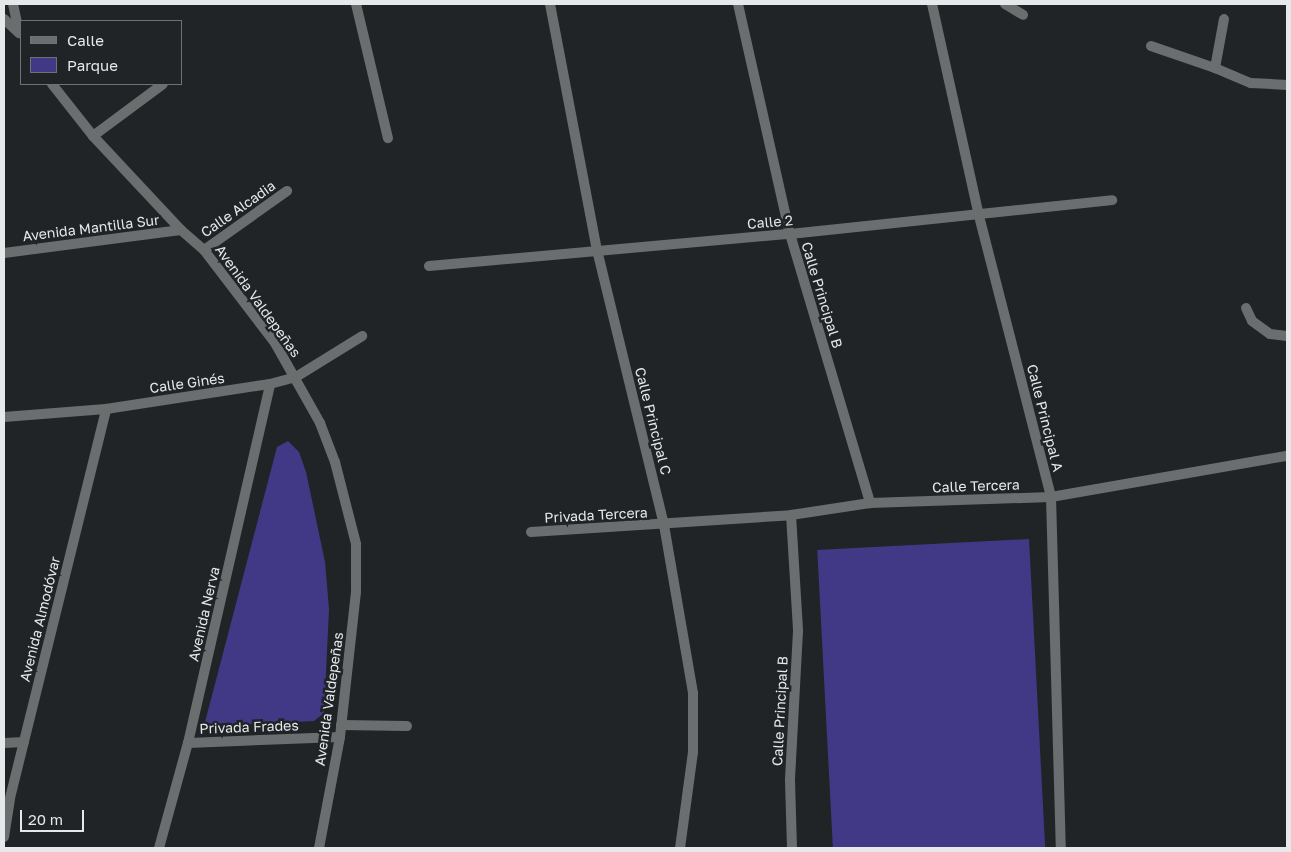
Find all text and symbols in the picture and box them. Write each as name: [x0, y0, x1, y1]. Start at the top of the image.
legend: [20, 20, 182, 85]
text: Calle: [67, 31, 104, 49]
text: Parque: [67, 56, 118, 74]
street label: Calle Alcadia: [197, 177, 279, 241]
street label: Avenida Mantilla Sur: [22, 211, 160, 245]
street label: Calle 2: [746, 212, 794, 232]
street label: Calle Principal B: [798, 240, 846, 350]
street label: Avenida Valdepeñas: [212, 242, 304, 360]
street label: Calle Principal A: [1024, 363, 1066, 473]
street label: Calle Principal C: [632, 365, 674, 477]
street label: Calle Ginés: [148, 369, 226, 397]
street label: Calle Tercera: [932, 476, 1020, 496]
street label: Privada Tercera: [544, 504, 648, 526]
street label: Avenida Almodóvar: [16, 555, 64, 683]
street label: Avenida Nerva: [185, 565, 223, 663]
street label: Avenida Valdepeñas: [311, 631, 347, 767]
street label: Calle Principal B: [769, 656, 791, 766]
street label: Privada Frades: [199, 717, 299, 737]
scale bar: [22, 800, 86, 832]
text: 20 m: [28, 810, 63, 828]

